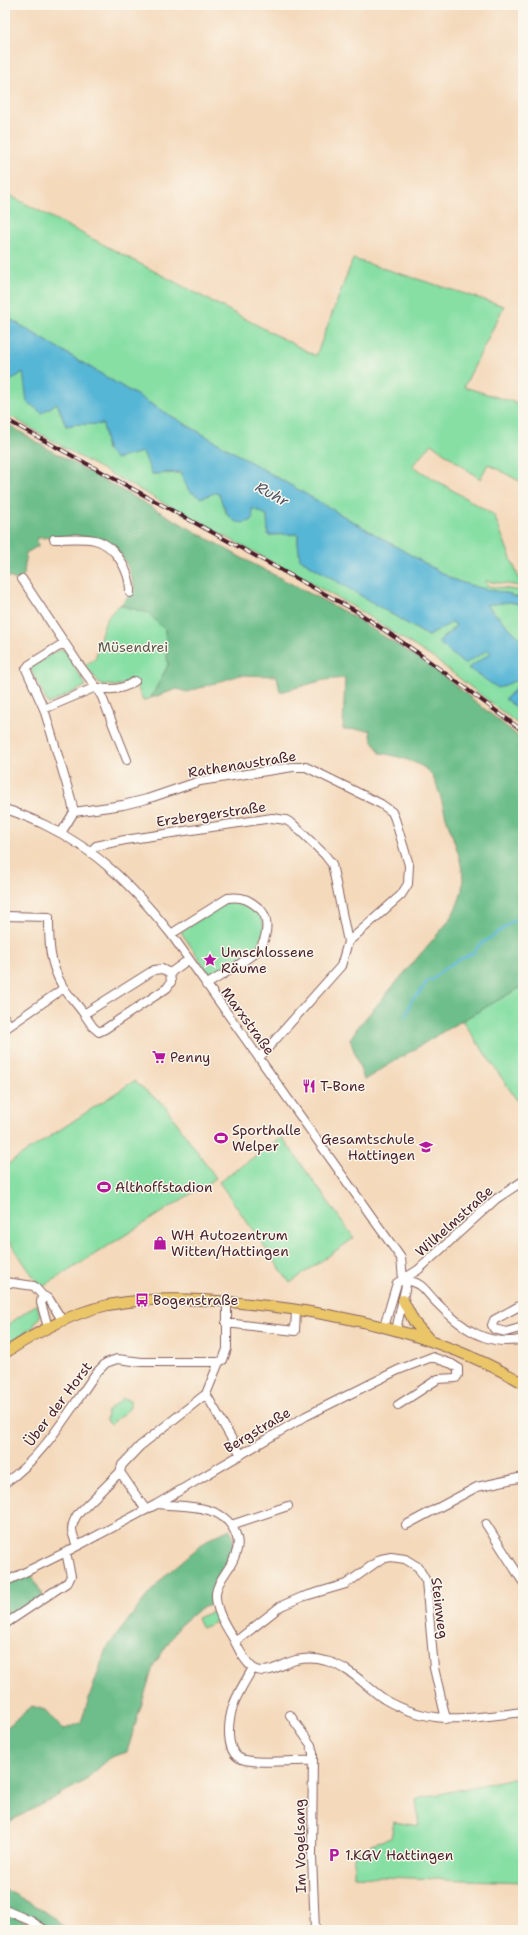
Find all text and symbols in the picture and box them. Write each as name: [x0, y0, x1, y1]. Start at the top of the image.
water label: Ruhr: [252, 477, 293, 512]
park label: Müsendrei: [98, 638, 168, 656]
street label: Rathenaustraße: [187, 747, 297, 781]
street label: Erzbergerstraße: [155, 797, 267, 831]
place label: Umschlossene Räume: [221, 943, 314, 977]
place icon: Umschlossene Räume: [202, 952, 218, 968]
street label: Marxstraße: [217, 983, 279, 1059]
place label: Penny: [170, 1048, 210, 1066]
supermarket icon: Penny: [151, 1049, 167, 1065]
place label: T-Bone: [320, 1077, 366, 1095]
restaurant icon: T-Bone: [301, 1078, 317, 1094]
place label: Sporthalle Welper: [232, 1121, 301, 1155]
sports icon: Sporthalle Welper: [213, 1130, 229, 1146]
place label: Gesamtschule Hattingen: [321, 1130, 415, 1164]
school or university icon: Gesamtschule Hattingen: [418, 1139, 434, 1155]
place label: Althoffstadion: [115, 1178, 213, 1196]
sports icon: Althoffstadion: [96, 1179, 112, 1195]
street label: Wilhelmstraße: [412, 1181, 497, 1261]
place label: WH Autozentrum Witten/Hattingen: [171, 1226, 289, 1260]
shop icon: WH Autozentrum Witten/Hattingen: [152, 1235, 168, 1251]
place label: Bogenstraße: [153, 1291, 239, 1309]
bus stop icon: Bogenstraße: [134, 1292, 150, 1308]
street label: Über der Horst: [20, 1358, 96, 1450]
street label: Bergstraße: [220, 1403, 294, 1457]
street label: Steinweg: [427, 1576, 453, 1640]
street label: Im Vogelsang: [290, 1799, 310, 1893]
place label: 1.KGV Hattingen: [345, 1846, 454, 1864]
parking icon: 1.KGV Hattingen: [326, 1847, 342, 1863]

